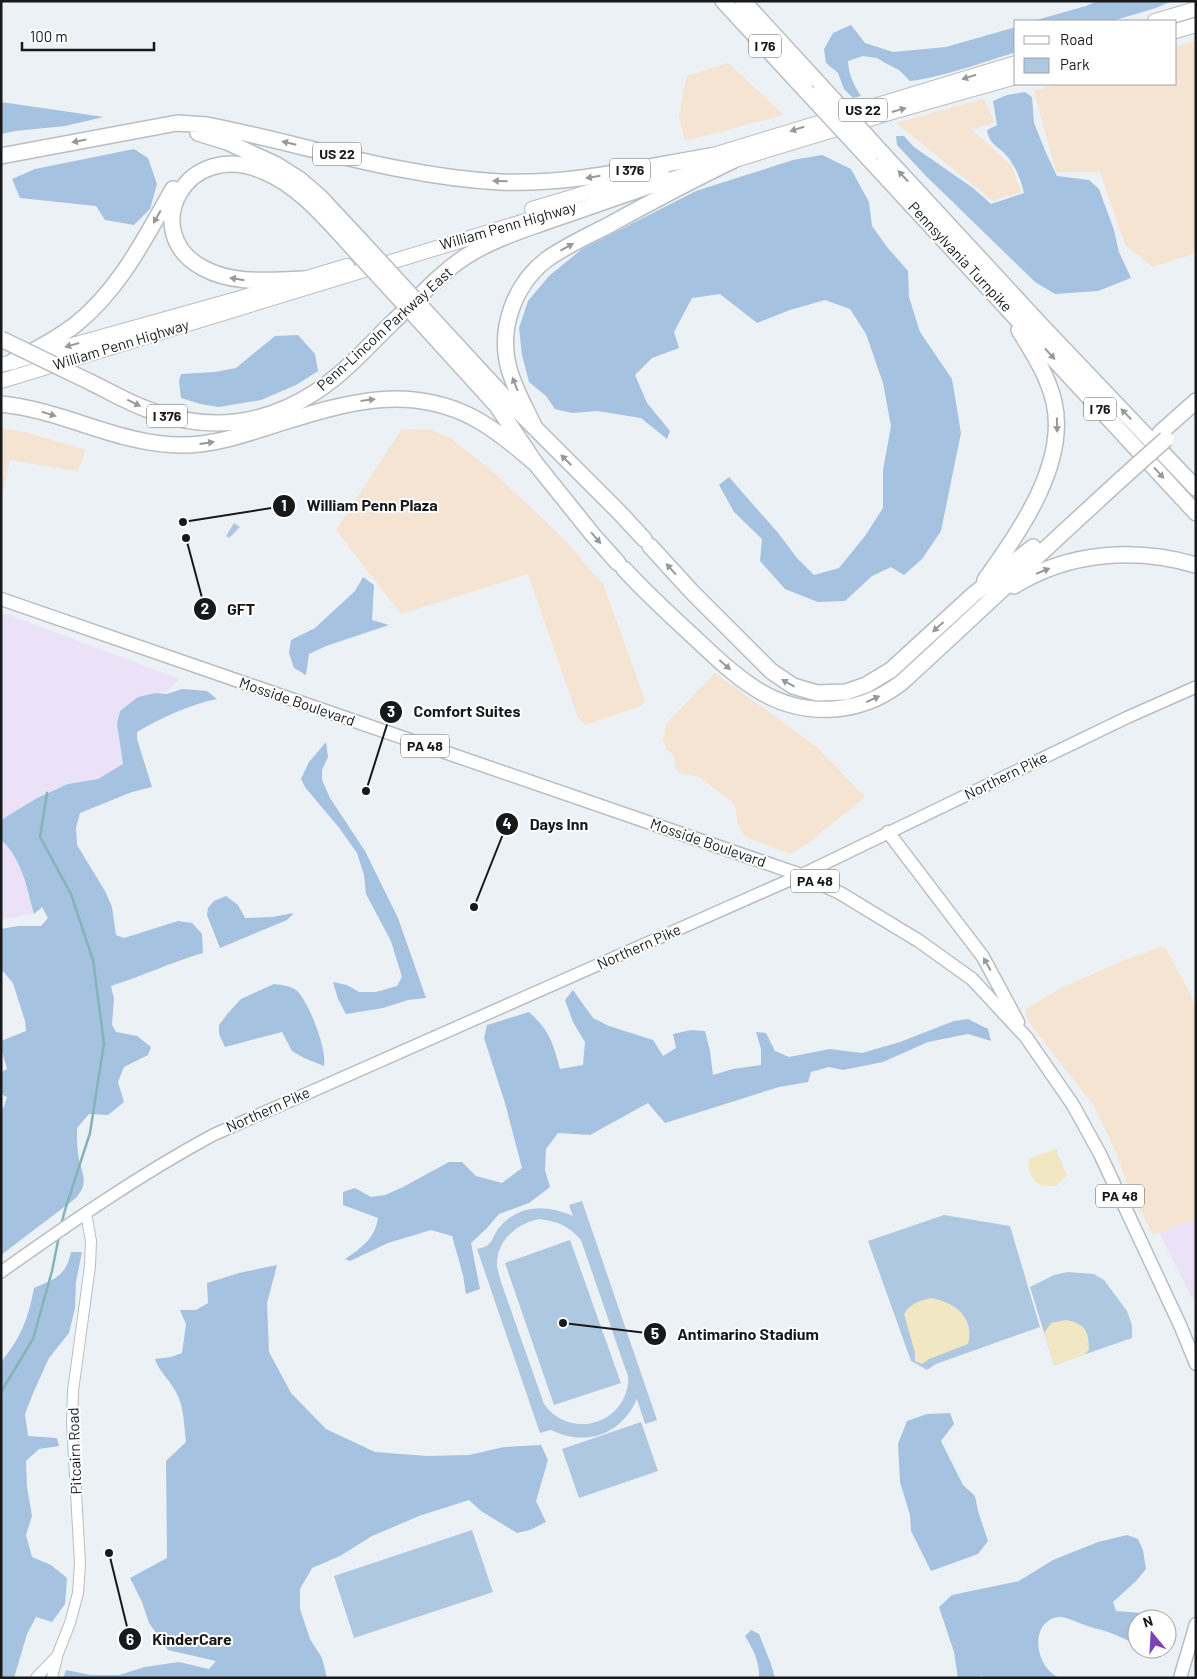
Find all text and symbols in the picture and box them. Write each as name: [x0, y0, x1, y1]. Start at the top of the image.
scale bar: [22, 20, 155, 52]
legend: [1014, 20, 1177, 85]
text: 100 m: [30, 27, 68, 45]
text: Road: [1060, 30, 1093, 48]
road number: I 76: [749, 34, 781, 58]
text: Park: [1060, 55, 1090, 73]
one-way arrow: [961, 74, 976, 82]
road number: US 22: [839, 98, 887, 122]
one-way arrow: [892, 106, 907, 114]
one-way arrow: [789, 126, 804, 134]
one-way arrow: [70, 137, 86, 145]
one-way arrow: [281, 139, 296, 147]
road number: US 22: [313, 142, 361, 166]
road number: I 376: [610, 158, 650, 182]
one-way arrow: [897, 170, 909, 182]
one-way arrow: [585, 173, 601, 181]
one-way arrow: [492, 177, 508, 185]
street label: William Penn Highway: [437, 197, 578, 253]
street label: Pennsylvania Turnpike: [905, 198, 1016, 315]
one-way arrow: [152, 211, 161, 224]
one-way arrow: [560, 243, 575, 251]
street label: Penn-Lincoln Parkway East: [313, 263, 456, 394]
one-way arrow: [229, 275, 245, 283]
street label: William Penn Highway: [50, 315, 191, 373]
one-way arrow: [64, 341, 79, 349]
one-way arrow: [1044, 347, 1055, 360]
one-way arrow: [511, 376, 519, 391]
one-way arrow: [361, 396, 377, 404]
road number: I 76: [1084, 398, 1116, 420]
one-way arrow: [127, 400, 141, 408]
road number: I 376: [147, 404, 187, 428]
one-way arrow: [1120, 408, 1132, 420]
one-way arrow: [42, 411, 57, 419]
one-way arrow: [1053, 417, 1061, 433]
one-way arrow: [200, 439, 216, 447]
one-way arrow: [561, 454, 573, 466]
one-way arrow: [1153, 467, 1165, 479]
callout: William Penn Plaza: [271, 490, 448, 521]
text: William Penn Plaza: [306, 495, 438, 514]
text: 1: [281, 496, 287, 514]
one-way arrow: [590, 532, 601, 544]
one-way arrow: [665, 564, 677, 576]
one-way arrow: [1035, 567, 1050, 574]
callout: GFT: [192, 594, 265, 625]
text: 2: [201, 599, 209, 617]
text: GFT: [227, 599, 255, 618]
one-way arrow: [932, 621, 944, 633]
one-way arrow: [718, 660, 731, 671]
street label: Mosside Boulevard: [237, 673, 358, 729]
one-way arrow: [781, 679, 795, 687]
one-way arrow: [866, 695, 880, 703]
callout: Comfort Suites: [378, 696, 530, 727]
text: Comfort Suites: [413, 701, 521, 720]
text: 3: [387, 702, 395, 720]
road number: PA 48: [401, 734, 449, 758]
street label: Northern Pike: [961, 747, 1050, 803]
callout: Days Inn: [495, 809, 598, 840]
text: 4: [502, 814, 512, 832]
text: Days Inn: [530, 814, 588, 833]
street label: Mosside Boulevard: [648, 814, 769, 870]
road number: PA 48: [791, 869, 839, 892]
street label: Northern Pike: [594, 920, 683, 973]
one-way arrow: [982, 958, 991, 971]
street label: Northern Pike: [223, 1083, 312, 1136]
road number: PA 48: [1096, 1184, 1144, 1208]
callout: Antimarino Stadium: [642, 1319, 829, 1350]
text: 5: [651, 1324, 659, 1342]
text: Antimarino Stadium: [677, 1324, 819, 1343]
street label: Pitcairn Road: [63, 1407, 85, 1495]
north arrow: [1127, 1609, 1177, 1659]
text: N: [1141, 1612, 1155, 1631]
callout: KinderCare: [118, 1624, 242, 1655]
text: KinderCare: [152, 1629, 232, 1648]
text: 6: [126, 1630, 134, 1648]

